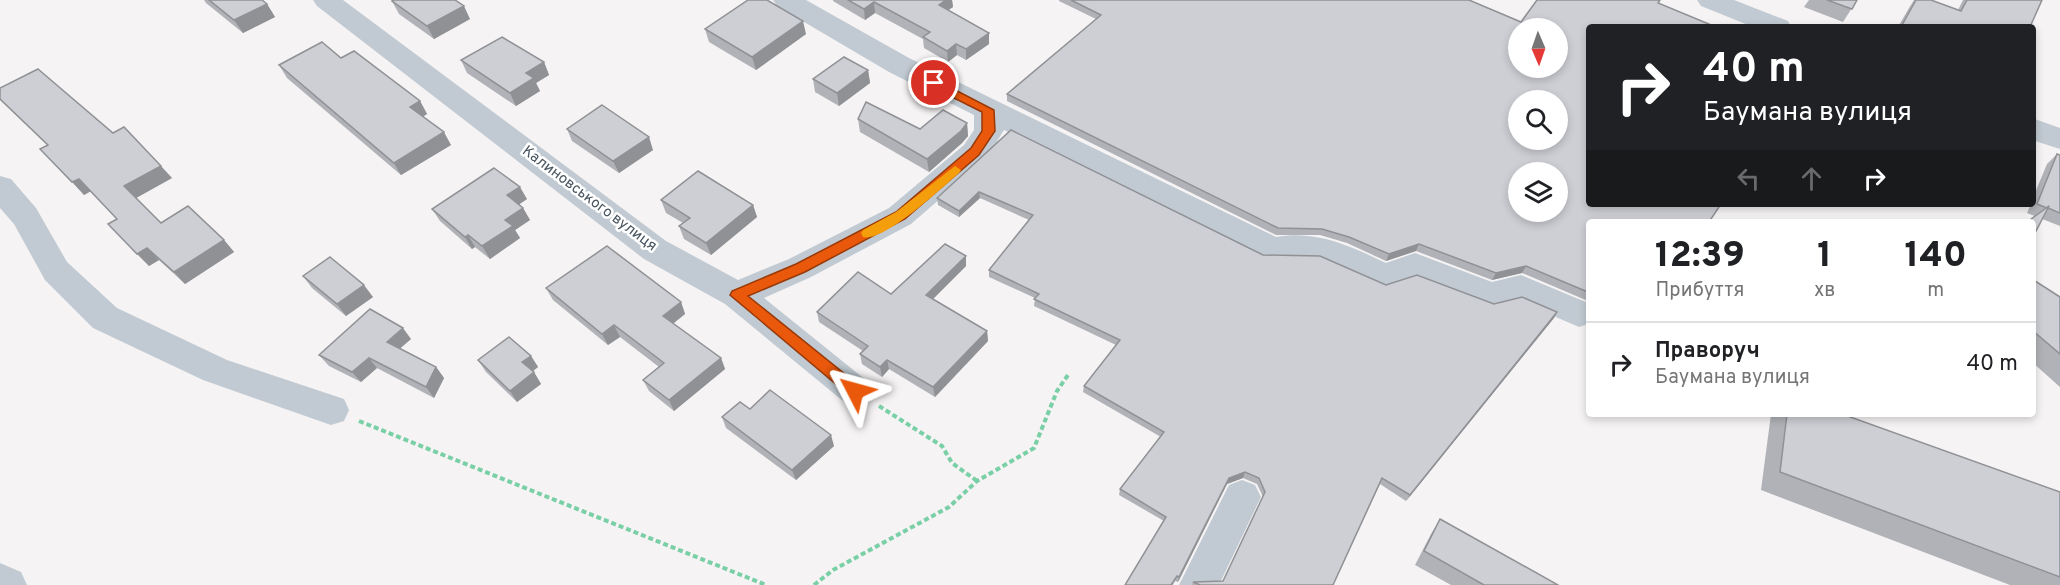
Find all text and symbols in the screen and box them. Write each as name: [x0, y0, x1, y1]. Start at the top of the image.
north arrow: [1508, 18, 1568, 78]
map controls: [1508, 18, 1568, 222]
text: 40 m: [1703, 44, 1805, 97]
icon: right: [1604, 48, 1682, 126]
pin: [908, 57, 959, 108]
icon: arrive: [917, 66, 950, 99]
button: search: [1508, 90, 1568, 150]
text: Баумана вулиця: [1703, 96, 1912, 130]
street label: Калиновського вулиця: [518, 142, 660, 256]
button: layers: [1508, 162, 1568, 222]
icon: left: [1732, 162, 1765, 195]
icon: ahead: [1795, 162, 1828, 195]
icon: right: [1858, 162, 1891, 195]
text: 12:39: [1655, 234, 1745, 280]
text: 1: [1817, 234, 1832, 280]
text: 140: [1905, 234, 1967, 280]
text: Прибуття: [1656, 278, 1744, 304]
text: хв: [1814, 278, 1836, 304]
text: m: [1927, 278, 1944, 304]
text: Праворуч: [1655, 338, 1760, 365]
icon: right: [1604, 348, 1637, 381]
text: 40 m: [1966, 351, 2018, 378]
position arrow: [823, 359, 887, 423]
text: Баумана вулиця: [1655, 365, 1810, 391]

